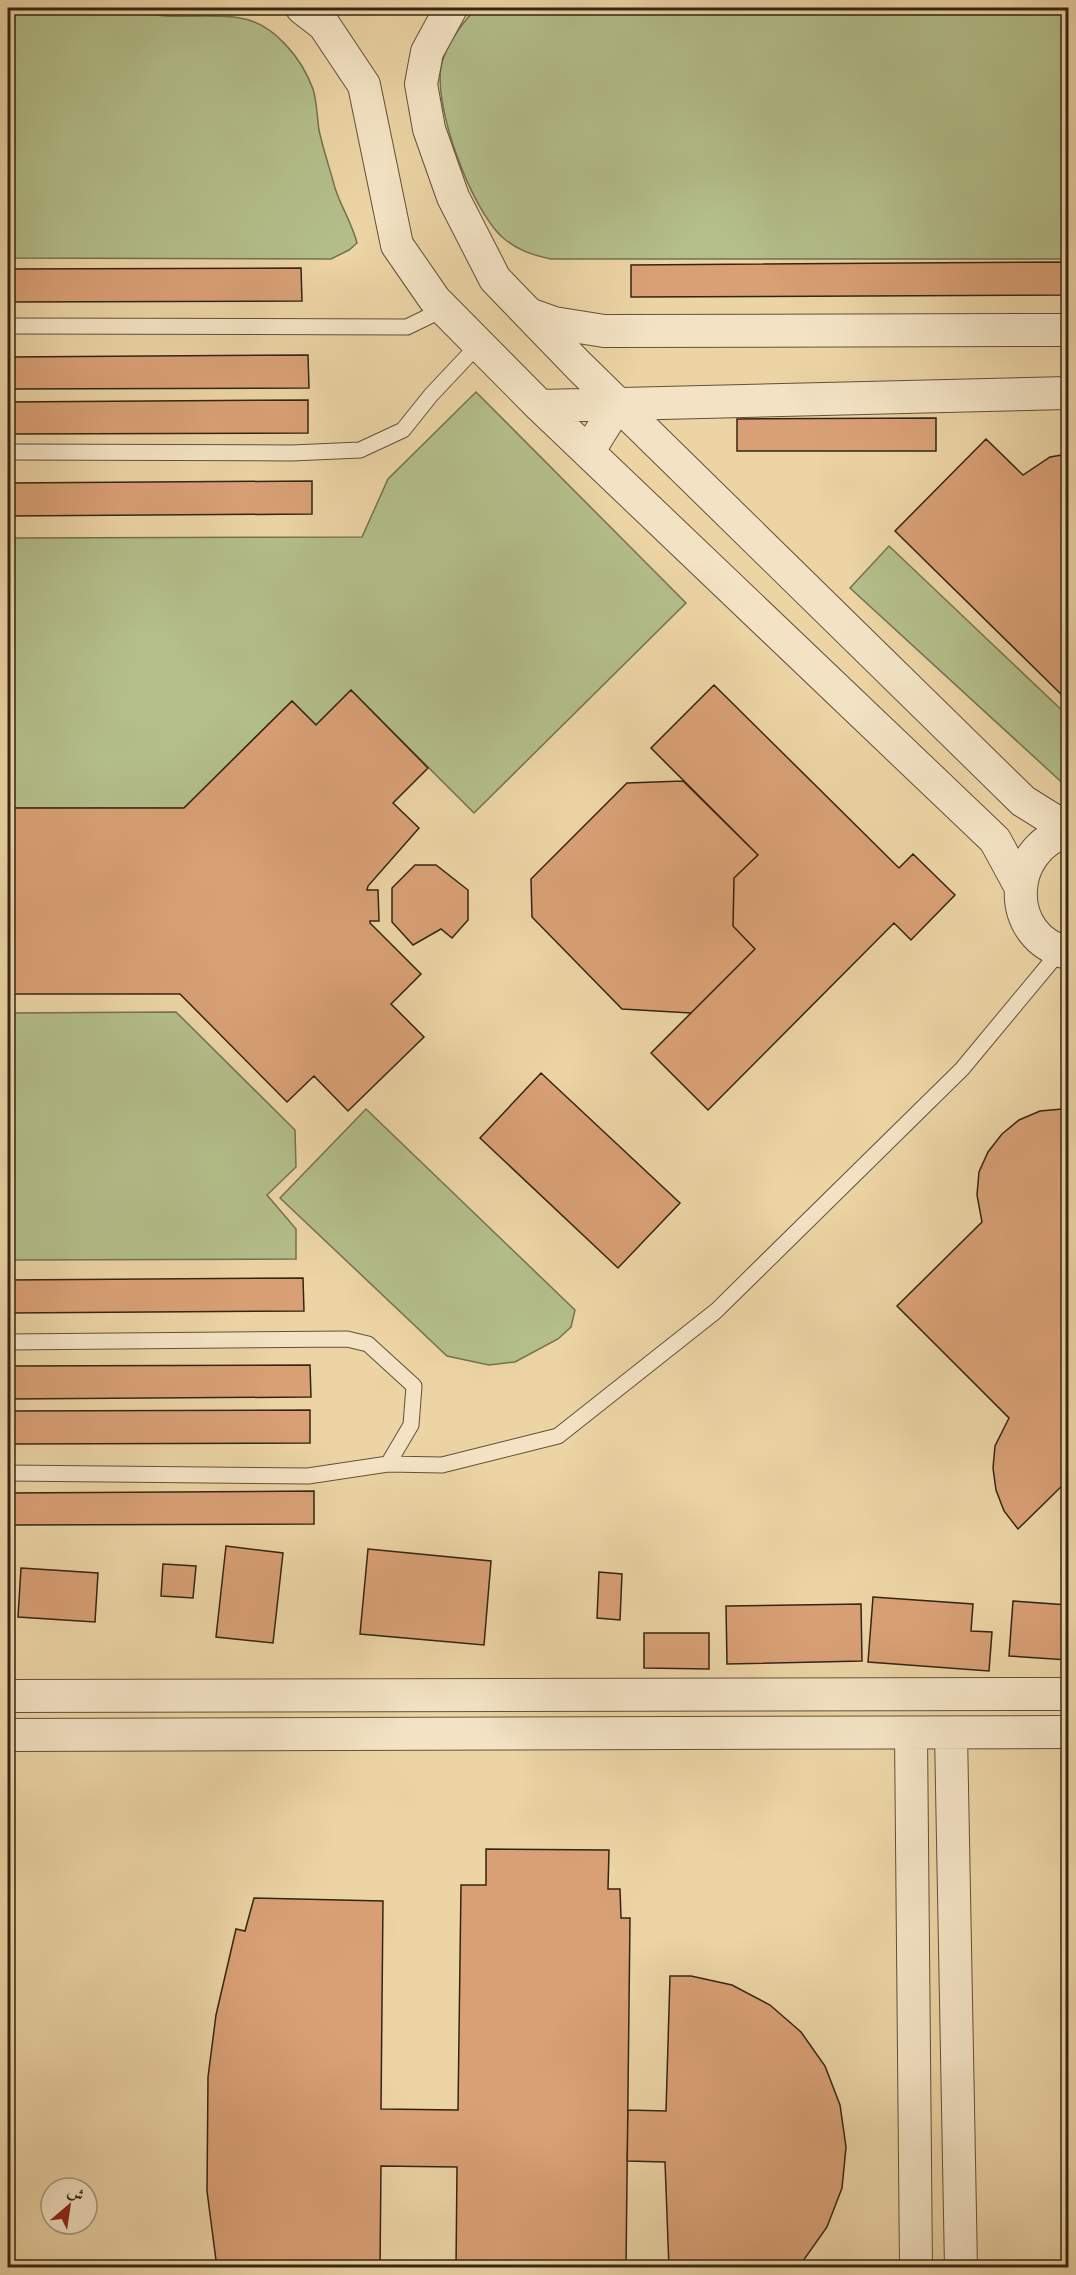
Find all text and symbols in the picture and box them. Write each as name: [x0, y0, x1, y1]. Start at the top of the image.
north arrow: [39, 2176, 99, 2236]
text: ش: [64, 2180, 88, 2206]

